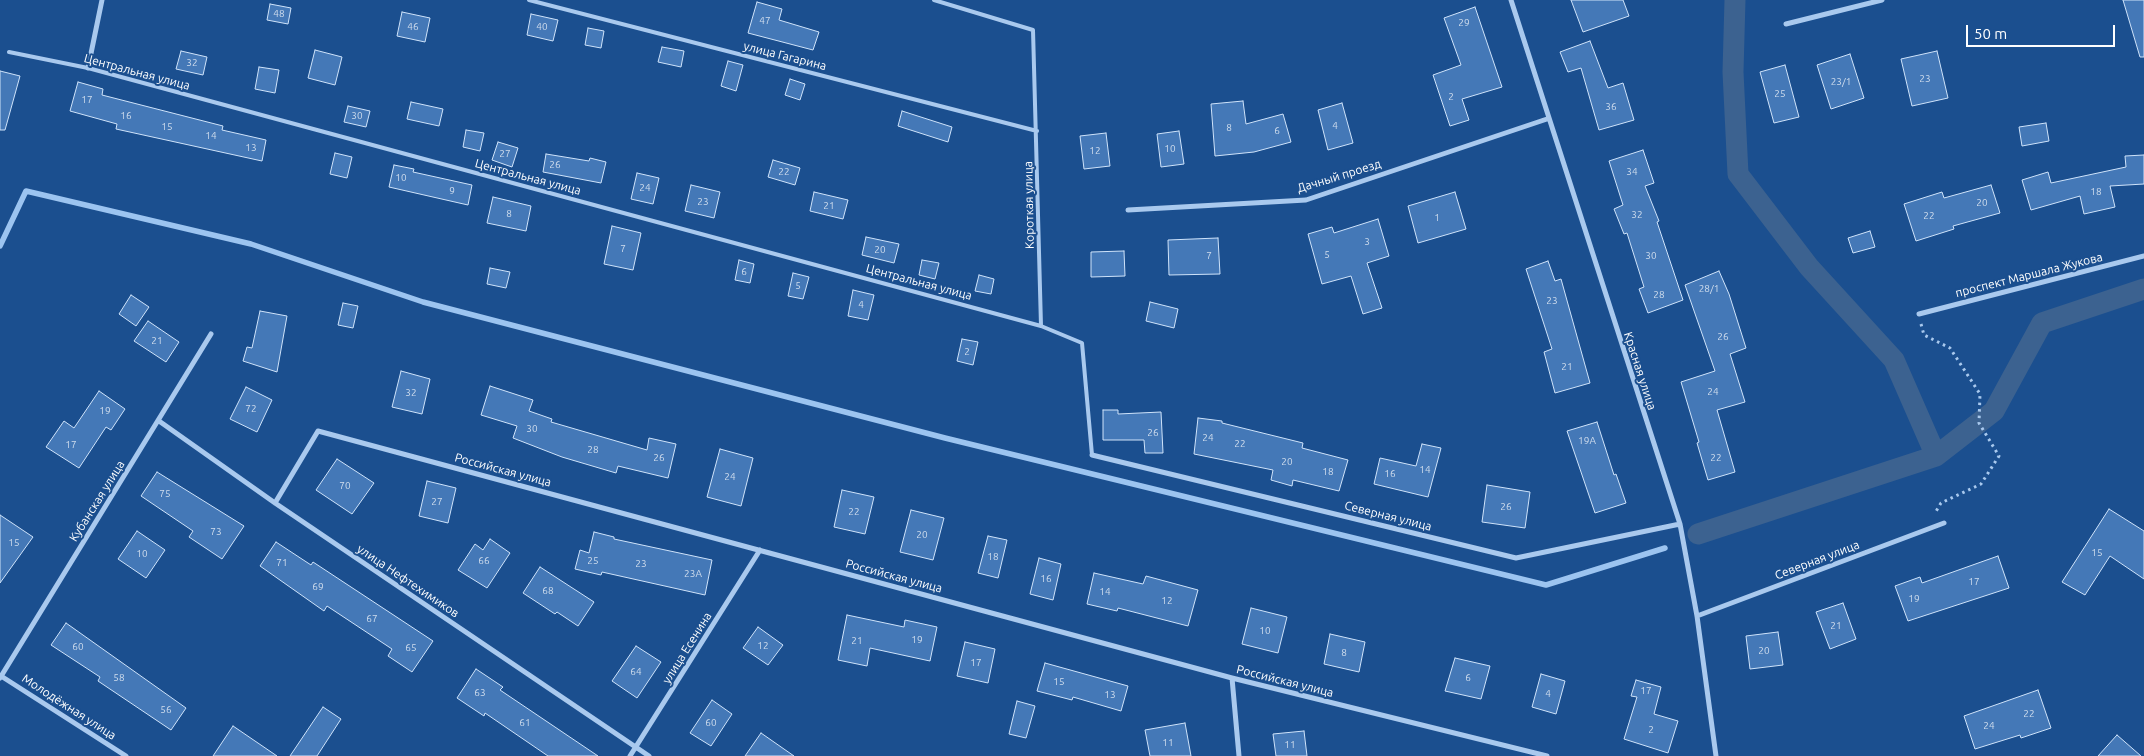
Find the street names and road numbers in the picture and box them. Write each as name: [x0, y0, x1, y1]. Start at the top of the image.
street label: улица Гагарина: [742, 39, 828, 73]
street label: Центральная улица: [82, 51, 192, 93]
street label: Центральная улица: [473, 156, 583, 198]
street label: Дачный проезд: [1295, 156, 1383, 196]
street label: Короткая улица: [1021, 161, 1037, 249]
street label: проспект Маршала Жукова: [1954, 250, 2104, 300]
street label: Центральная улица: [864, 261, 974, 303]
street label: Красная улица: [1621, 330, 1659, 412]
street label: Российская улица: [453, 450, 553, 490]
street label: Кубанская улица: [66, 458, 128, 544]
street label: Северная улица: [1343, 498, 1433, 534]
street label: Северная улица: [1773, 537, 1861, 583]
street label: улица Нефтехимиков: [354, 541, 462, 621]
street label: Российская улица: [844, 556, 944, 596]
street label: улица Есенина: [659, 609, 715, 687]
street label: Российская улица: [1235, 662, 1335, 700]
street label: Молодёжная улица: [19, 671, 119, 743]

